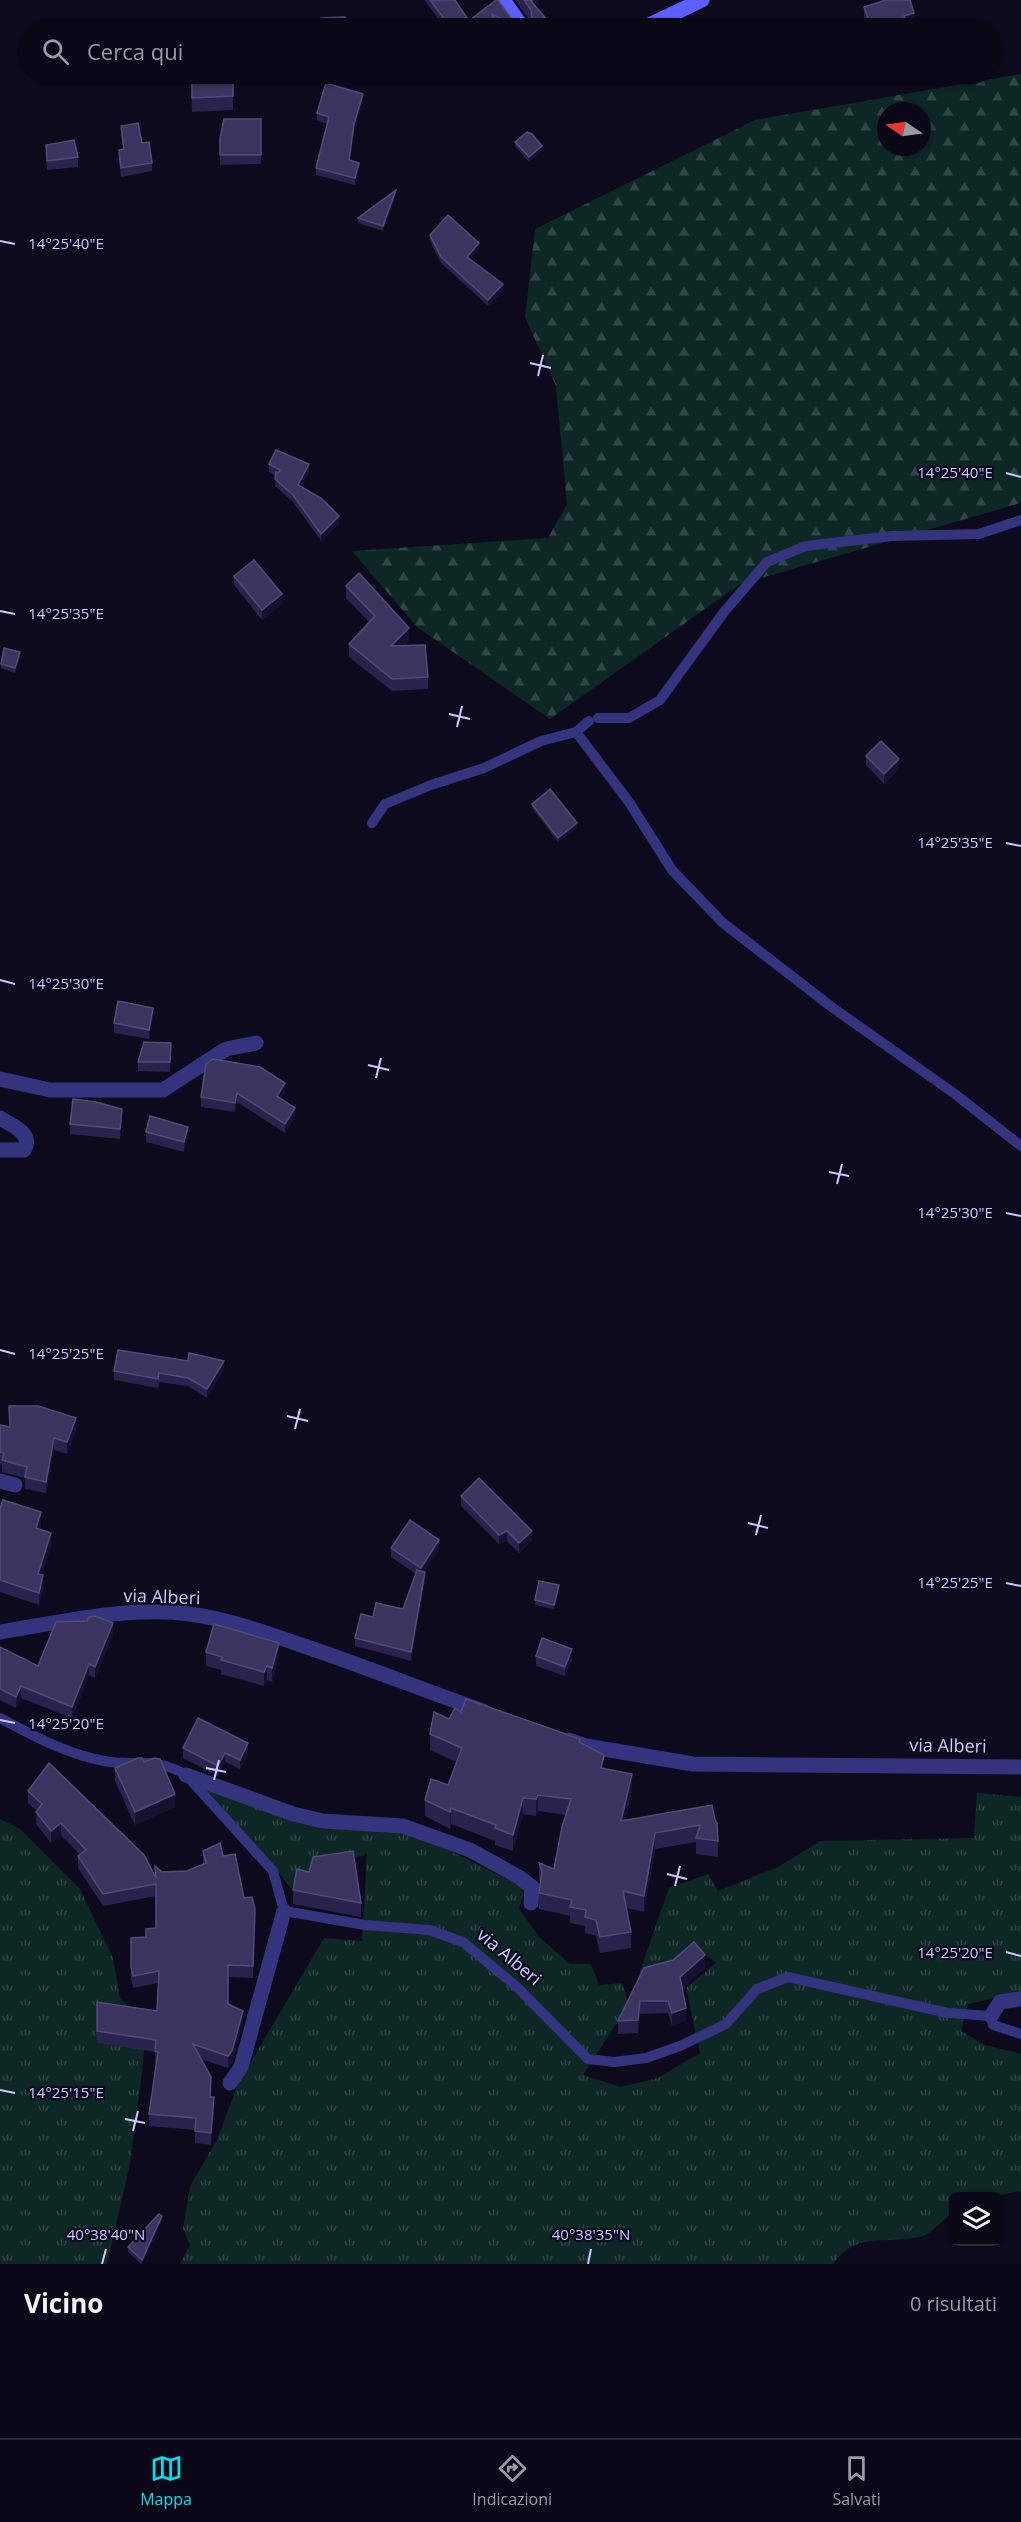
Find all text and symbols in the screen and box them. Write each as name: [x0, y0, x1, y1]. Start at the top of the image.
search box: [18, 18, 1003, 84]
icon: search: [39, 35, 72, 68]
text: Cerca qui: [87, 36, 183, 66]
north arrow: [877, 102, 931, 156]
text: 14°25'40"E: [28, 233, 104, 253]
text: 14°25'40"E: [917, 462, 993, 482]
text: 14°25'35"E: [28, 603, 104, 623]
text: 14°25'35"E: [917, 832, 993, 852]
text: 14°25'30"E: [28, 973, 104, 993]
text: 14°25'30"E: [917, 1202, 993, 1222]
text: 14°25'25"E: [28, 1343, 104, 1363]
text: 14°25'25"E: [917, 1572, 993, 1592]
street label: via Alberi: [123, 1583, 201, 1609]
text: 14°25'20"E: [28, 1713, 104, 1733]
street label: via Alberi: [909, 1732, 987, 1758]
street label: via Alberi: [472, 1922, 547, 1990]
text: 14°25'20"E: [917, 1942, 993, 1962]
text: 14°25'15"E: [28, 2082, 104, 2102]
map controls: [949, 2192, 1003, 2246]
button: layers: [949, 2192, 1003, 2246]
text: 40°38'40"N: [67, 2224, 145, 2244]
text: 40°38'35"N: [552, 2224, 630, 2244]
text: Vicino: [24, 2285, 103, 2321]
text: 0 risultati: [910, 2290, 997, 2317]
tab: Mappa: [140, 2452, 192, 2510]
tab: Indicazioni: [472, 2452, 552, 2510]
tab: Salvati: [832, 2452, 881, 2510]

